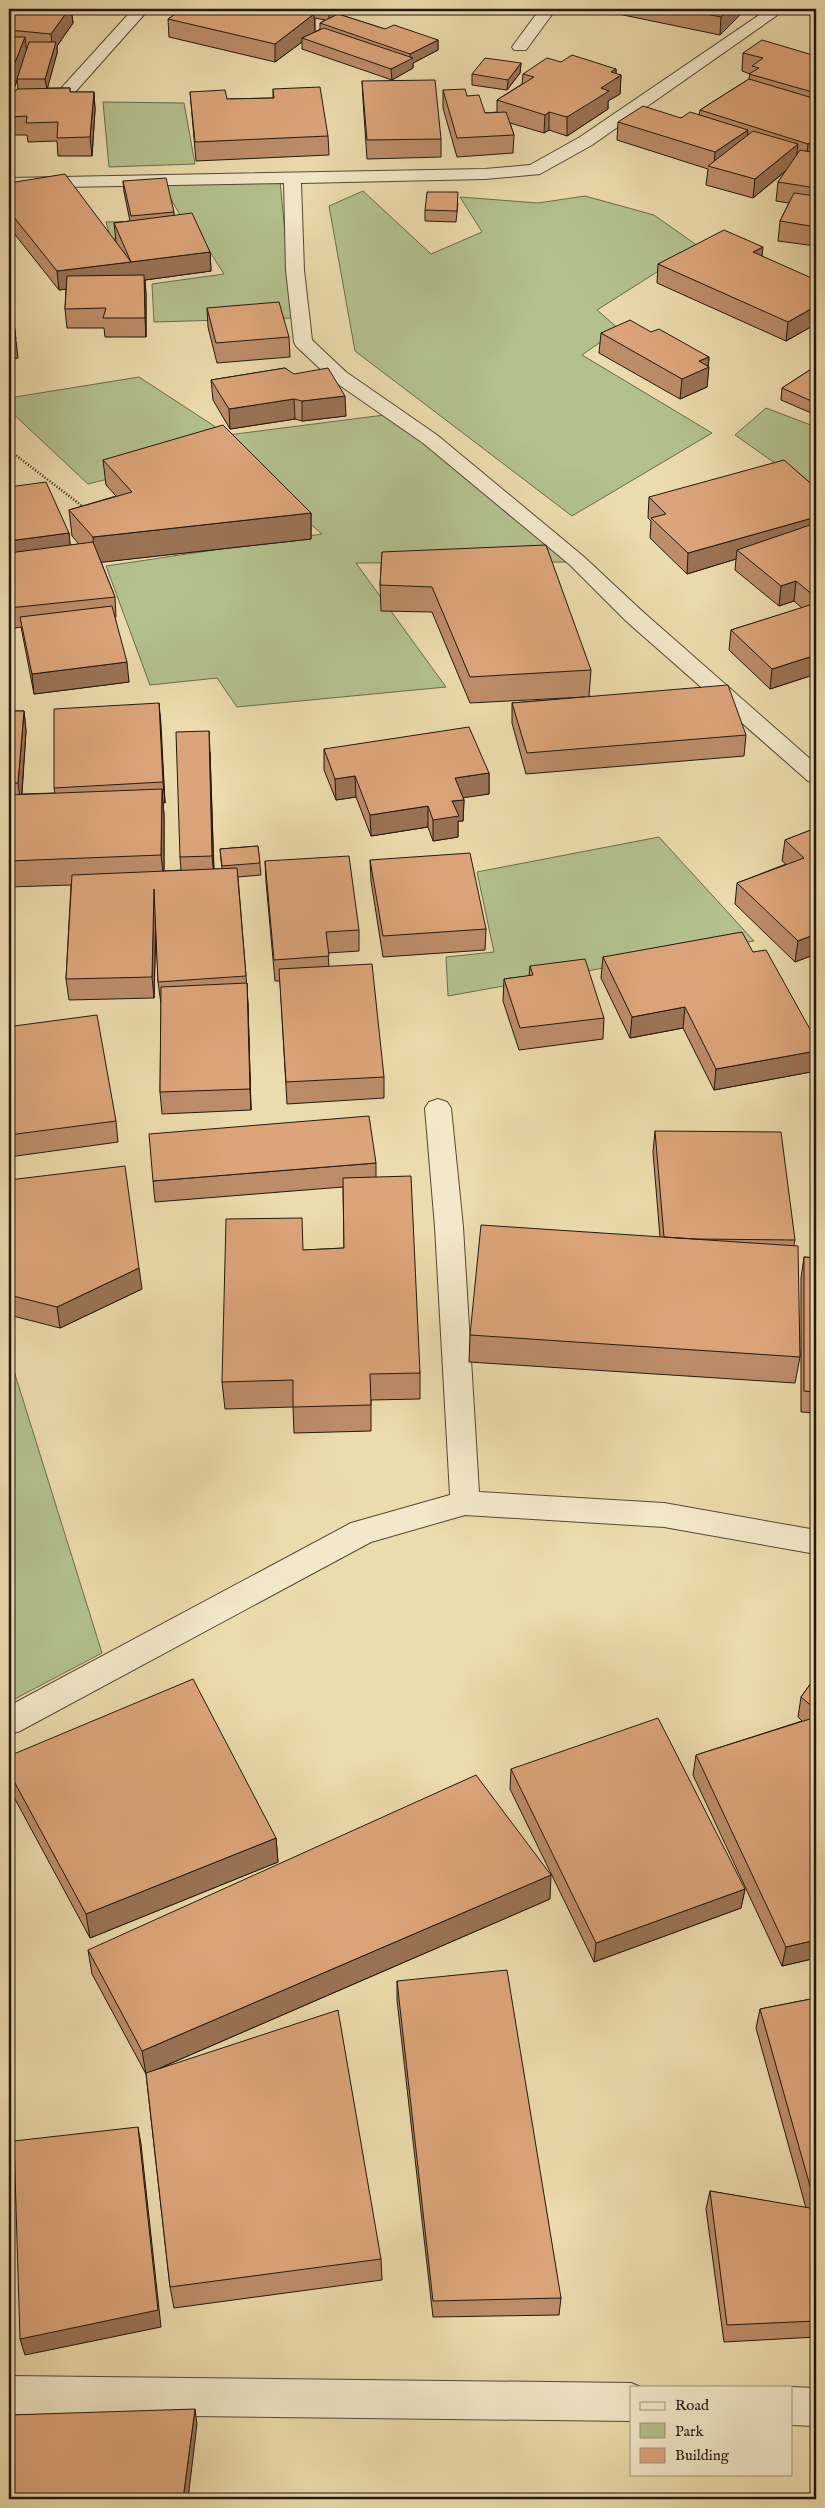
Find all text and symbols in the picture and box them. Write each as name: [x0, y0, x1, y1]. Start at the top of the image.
legend: [630, 2386, 792, 2476]
text: Road: [675, 2396, 710, 2415]
text: Park: [675, 2422, 705, 2441]
text: Building: [675, 2446, 730, 2465]

